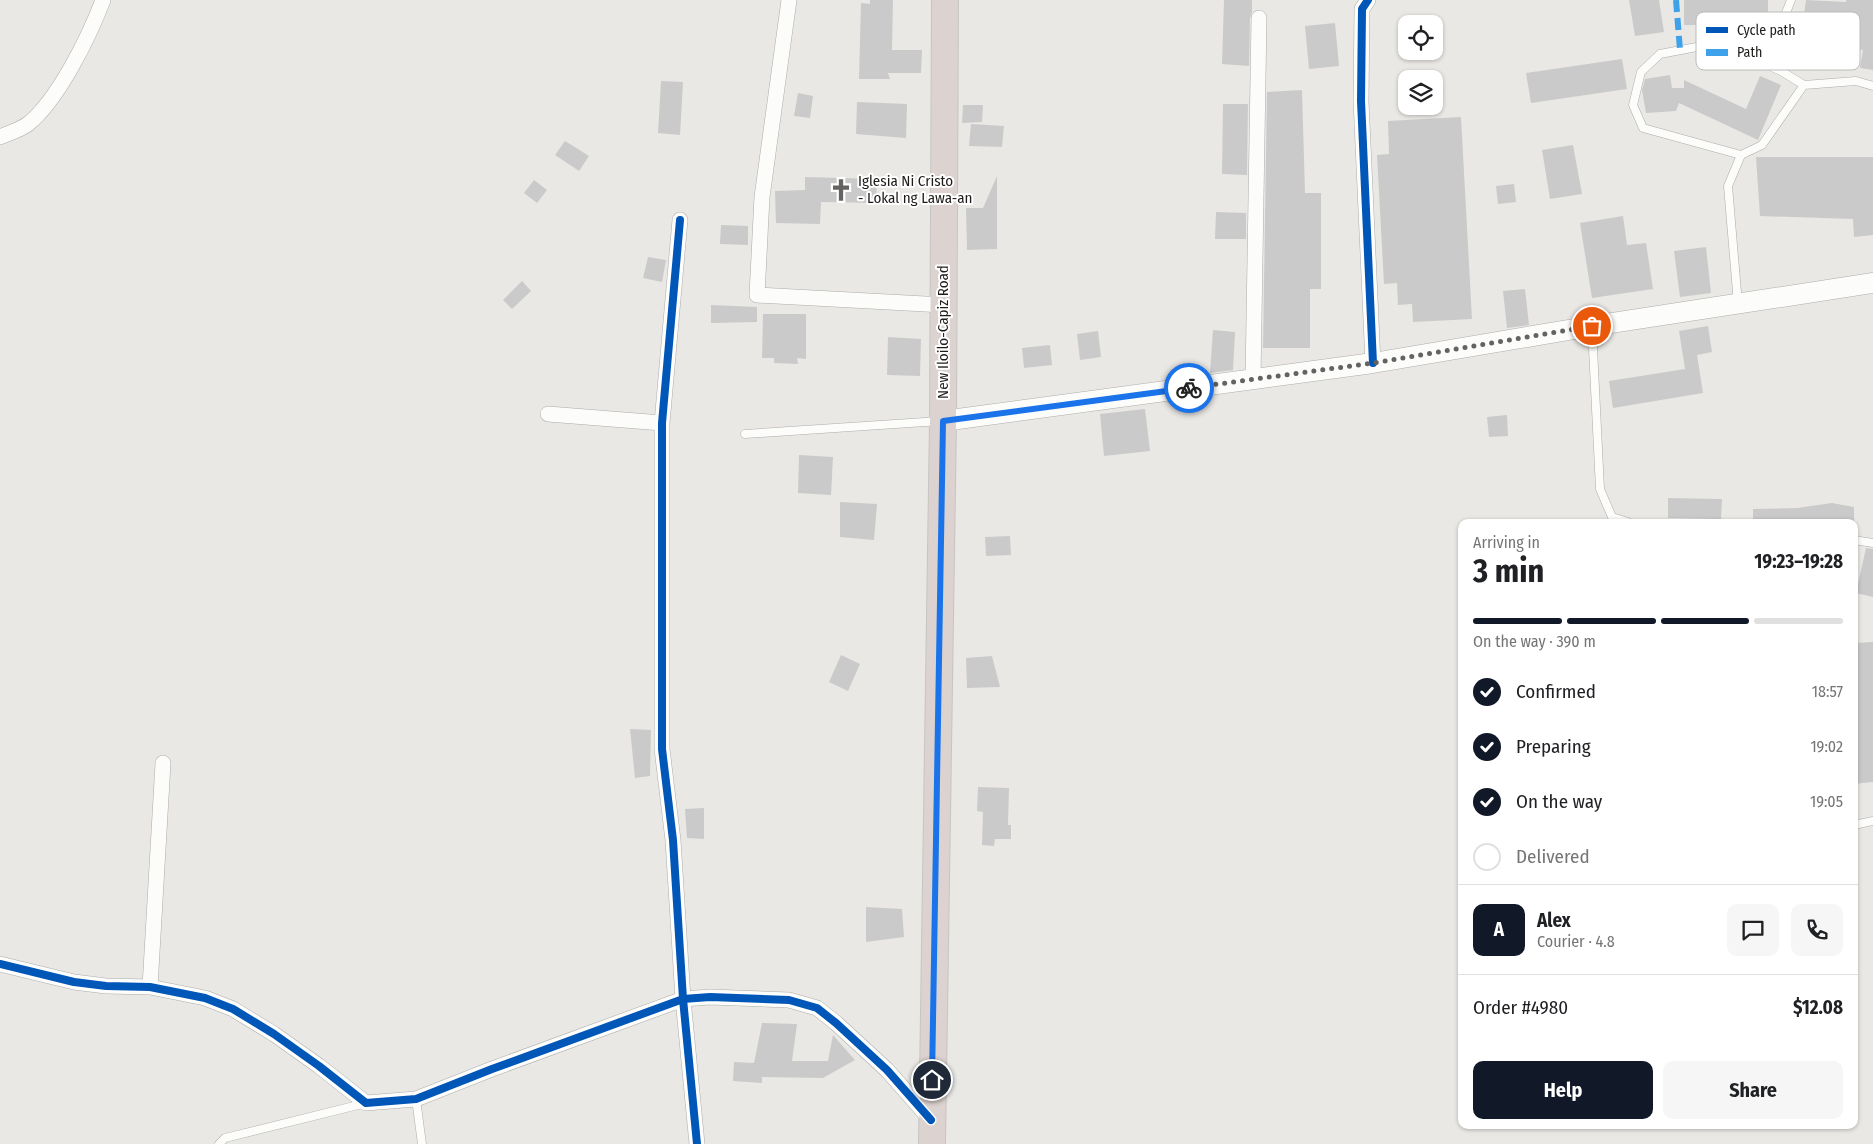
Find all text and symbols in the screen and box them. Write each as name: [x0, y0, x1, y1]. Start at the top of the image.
legend: [1696, 12, 1860, 70]
map controls: [1398, 15, 1443, 115]
button: locate: [1398, 15, 1443, 60]
text: Cycle path: [1737, 22, 1796, 39]
text: Path: [1737, 44, 1762, 61]
button: layers: [1398, 70, 1443, 115]
place label: Iglesia Ni Cristo - Lokal ng Lawa-an: [858, 172, 972, 207]
church icon: Iglesia Ni Cristo - Lokal ng Lawa-an: [828, 177, 854, 203]
street label: New Iloilo-Capiz Road: [934, 265, 952, 399]
pin: [1571, 305, 1613, 347]
icon: bag: [1578, 312, 1606, 340]
courier: [1164, 363, 1214, 413]
icon: bike: [1175, 374, 1203, 402]
text: Arriving in: [1473, 533, 1540, 552]
text: 19:23–19:28: [1754, 550, 1843, 573]
text: 3 min: [1473, 552, 1544, 590]
text: On the way · 390 m: [1473, 632, 1596, 651]
icon: check: [1473, 678, 1501, 706]
text: Confirmed: [1516, 680, 1596, 703]
text: 18:57: [1812, 682, 1843, 701]
icon: check: [1473, 733, 1501, 761]
text: Preparing: [1516, 735, 1591, 758]
text: 19:02: [1810, 737, 1843, 756]
icon: check: [1473, 788, 1501, 816]
text: On the way: [1516, 790, 1602, 813]
text: 19:05: [1810, 792, 1843, 811]
text: Delivered: [1516, 845, 1590, 868]
button: chat: [1727, 904, 1779, 956]
button: phone: [1791, 904, 1843, 956]
text: Alex: [1537, 909, 1571, 932]
text: A: [1494, 918, 1504, 941]
text: Courier · 4.8: [1537, 932, 1615, 951]
text: Order #4980: [1473, 996, 1568, 1019]
text: $12.08: [1793, 996, 1843, 1019]
pin: [911, 1059, 953, 1101]
button: Help: [1473, 1061, 1653, 1119]
button: Share: [1663, 1061, 1843, 1119]
icon: home: [918, 1066, 946, 1094]

